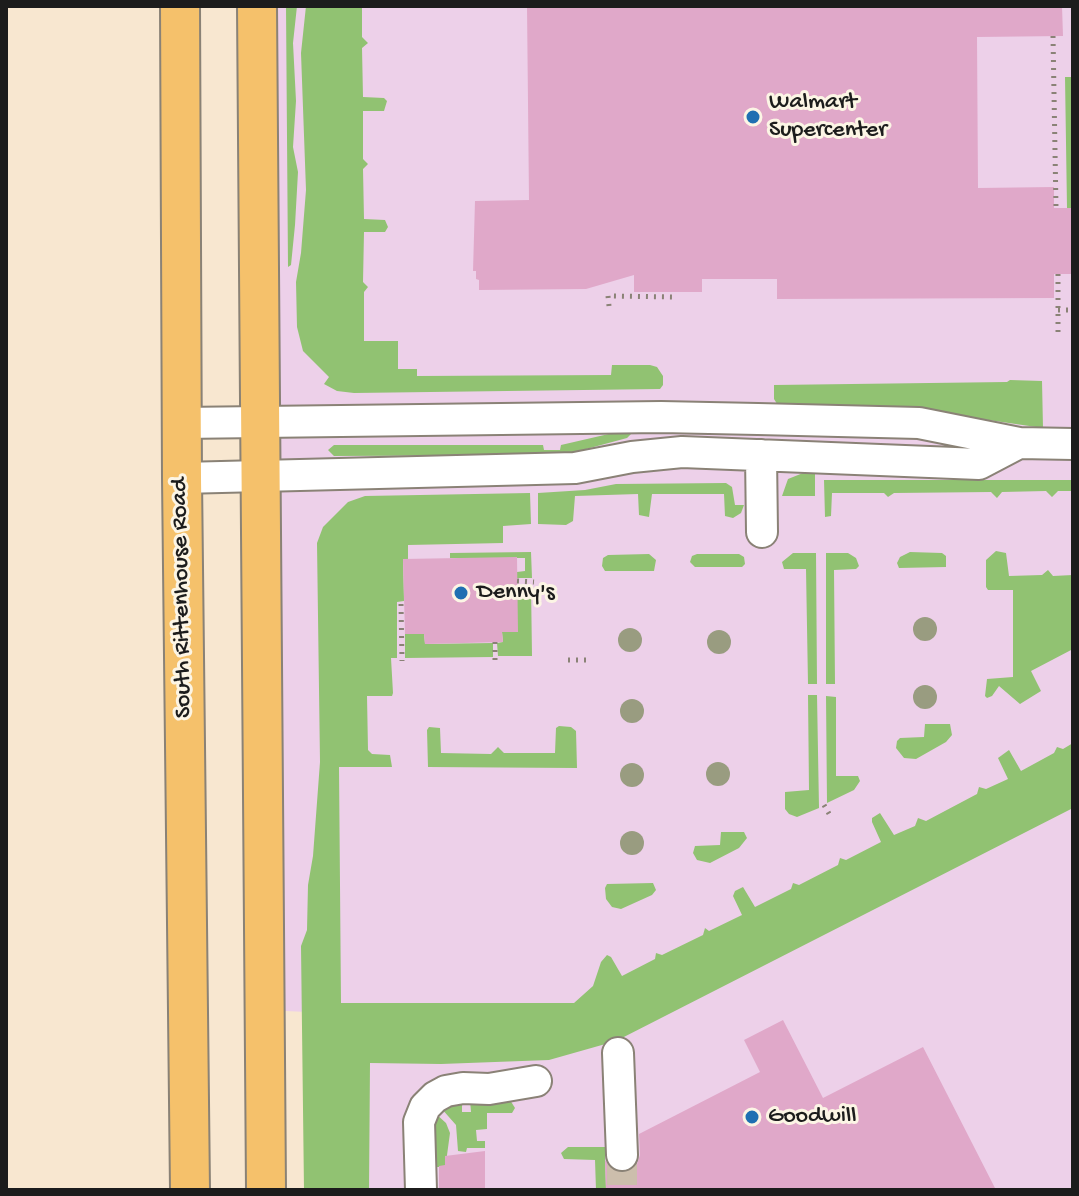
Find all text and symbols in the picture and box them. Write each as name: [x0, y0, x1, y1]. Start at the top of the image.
place label: Walmart Supercenter: [769, 89, 887, 145]
marker: Walmart Supercenter: [744, 108, 762, 126]
street label: South Rittenhouse Road: [167, 478, 199, 718]
place label: Denny's: [477, 579, 555, 607]
marker: Denny's: [452, 584, 470, 602]
place label: Goodwill: [768, 1103, 856, 1131]
marker: Goodwill: [743, 1108, 761, 1126]

